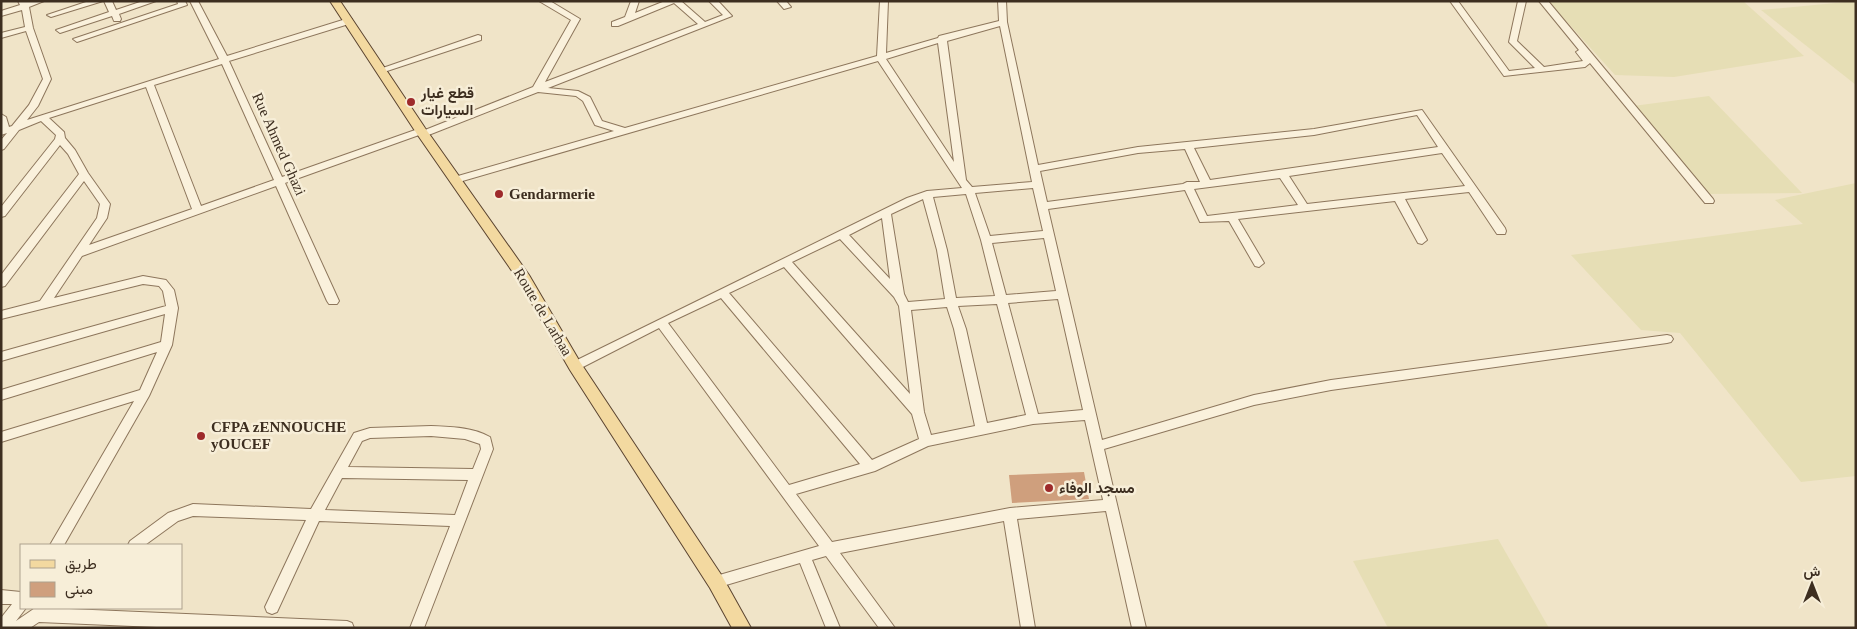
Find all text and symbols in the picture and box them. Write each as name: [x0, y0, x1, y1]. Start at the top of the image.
place label: قطع غيار السيارات: [420, 85, 474, 119]
street label: Rue Ahmed Ghazi: [249, 90, 309, 198]
marker: قطع غيار السيارات: [405, 96, 417, 108]
place label: Gendarmerie: [509, 186, 595, 202]
marker: Gendarmerie: [493, 188, 505, 200]
street label: Route de Larbaa: [511, 265, 576, 359]
place label: CFPA zENNOUCHE yOUCEF: [211, 419, 346, 452]
marker: CFPA zENNOUCHE yOUCEF: [195, 430, 207, 442]
place label: مسجد الوفاء: [1059, 480, 1135, 497]
marker: مسجد الوفاء: [1043, 482, 1055, 494]
legend: [20, 544, 182, 609]
text: طريق: [65, 556, 97, 574]
north arrow: [1787, 559, 1837, 609]
text: ش: [1804, 564, 1821, 580]
text: مبنى: [65, 581, 93, 599]

